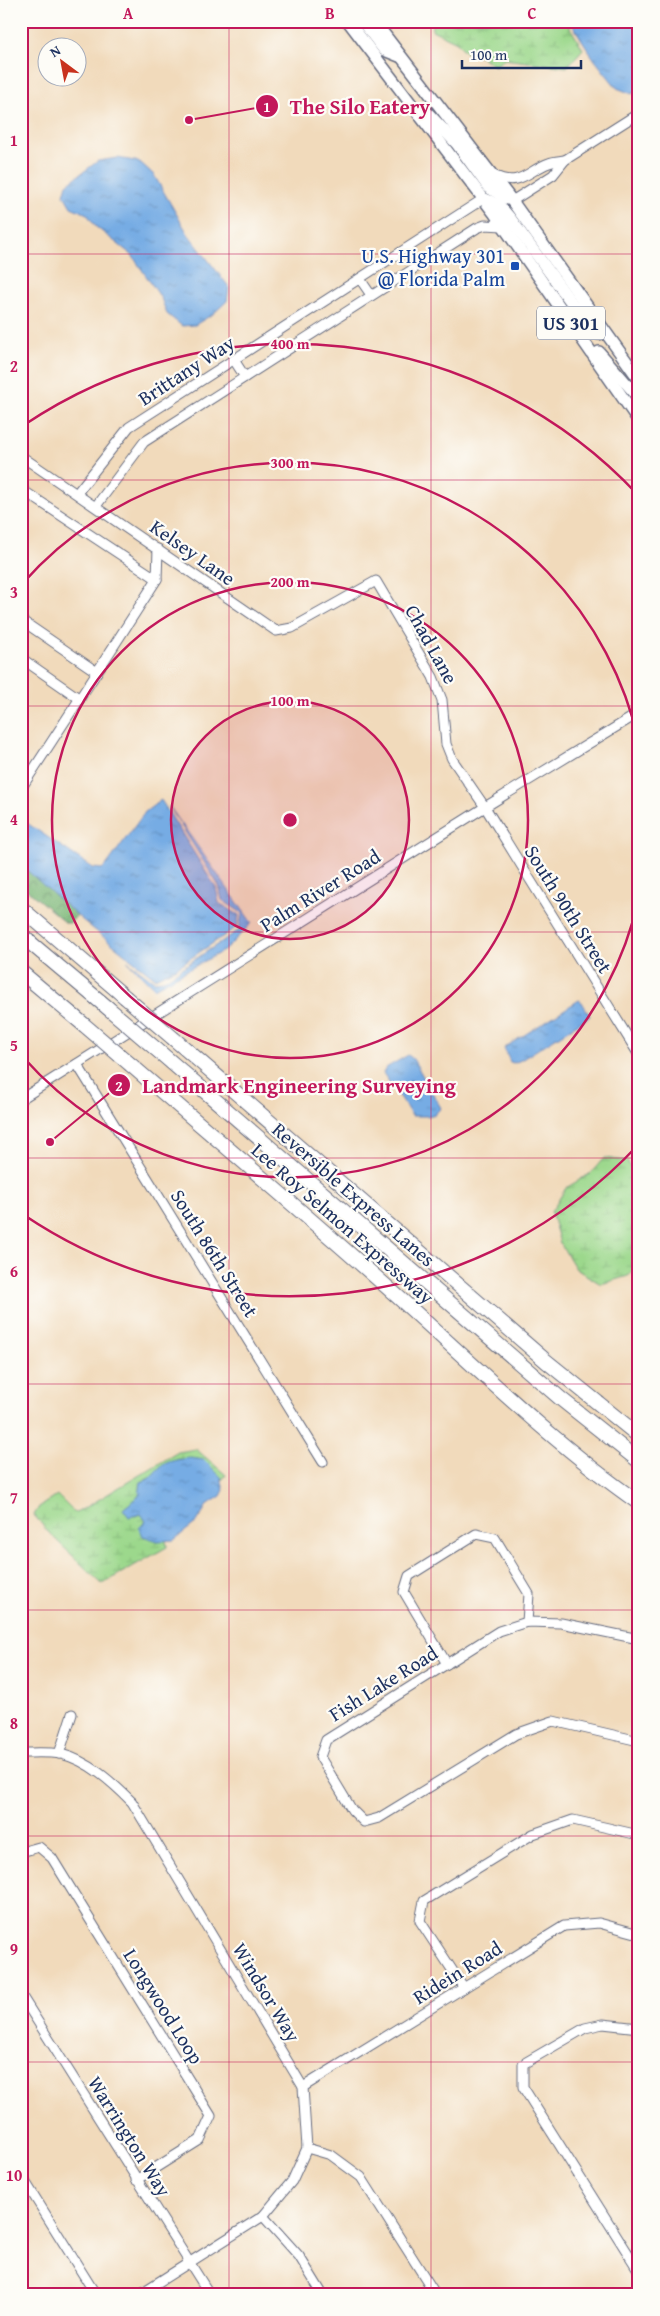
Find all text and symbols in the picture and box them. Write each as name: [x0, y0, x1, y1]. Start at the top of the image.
text: A: [123, 1, 134, 25]
text: B: [325, 1, 335, 25]
text: C: [527, 1, 537, 25]
north arrow: [38, 38, 88, 88]
scale bar: [462, 38, 581, 70]
text: N: [46, 40, 65, 62]
text: 100 m: [470, 44, 508, 65]
callout: The Silo Eatery: [255, 88, 440, 124]
text: The Silo Eatery: [290, 91, 430, 122]
text: 1: [263, 96, 271, 117]
text: 1: [10, 128, 18, 152]
place label: U.S. Highway 301 @ Florida Palm: [361, 241, 506, 293]
marker: U.S. Highway 301 @ Florida Palm: [509, 260, 521, 272]
road number: US 301: [537, 306, 605, 339]
street label: Brittany Way: [132, 328, 240, 412]
text: 400 m: [270, 333, 310, 354]
text: 2: [10, 354, 18, 378]
text: 300 m: [270, 452, 310, 473]
street label: Kelsey Lane: [144, 512, 242, 592]
text: 200 m: [270, 571, 310, 592]
text: 3: [10, 580, 18, 604]
street label: Chad Lane: [398, 599, 466, 689]
text: 100 m: [270, 690, 310, 711]
text: 4: [10, 807, 18, 831]
centre of rings: [281, 811, 299, 829]
street label: South 90th Street: [518, 839, 620, 979]
street label: Palm River Road: [254, 841, 386, 939]
text: 5: [10, 1033, 18, 1057]
callout: Landmark Engineering Surveying: [107, 1067, 466, 1103]
text: Landmark Engineering Surveying: [142, 1070, 457, 1101]
text: 2: [115, 1075, 123, 1096]
street label: Reversible Express Lanes: [266, 1115, 442, 1273]
street label: Lee Roy Selmon Expressway: [245, 1135, 441, 1311]
street label: South 86th Street: [164, 1183, 266, 1323]
text: 6: [10, 1259, 18, 1283]
text: 7: [10, 1485, 18, 1509]
street label: Fish Lake Road: [323, 1638, 443, 1728]
text: 8: [10, 1711, 18, 1735]
street label: Ridein Road: [407, 1933, 507, 2011]
text: 9: [10, 1937, 18, 1961]
street label: Windsor Way: [226, 1937, 308, 2047]
street label: Longwood Loop: [117, 1943, 211, 2070]
street label: Warrington Way: [81, 2070, 179, 2202]
text: 10: [6, 2163, 22, 2187]

